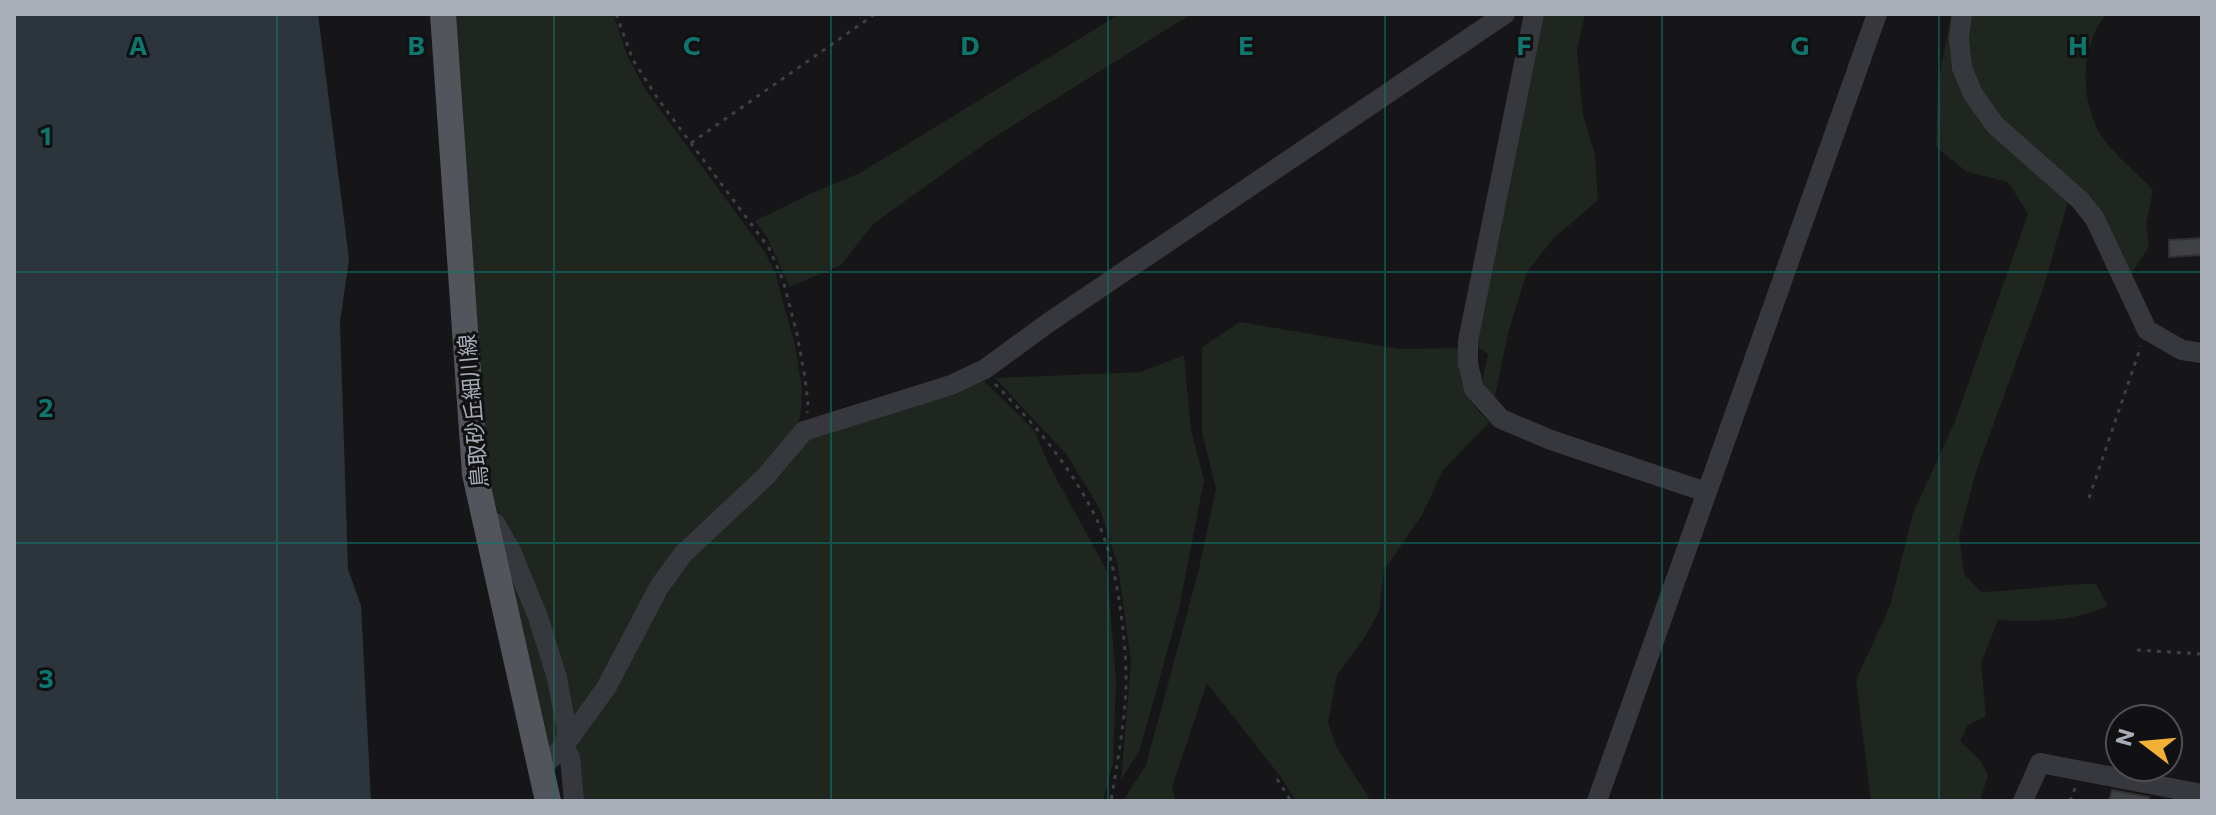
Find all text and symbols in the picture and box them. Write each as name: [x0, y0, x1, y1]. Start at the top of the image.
text: A: [129, 29, 148, 60]
text: B: [407, 29, 425, 60]
text: C: [683, 29, 701, 60]
text: D: [960, 29, 980, 60]
text: E: [1238, 29, 1254, 60]
text: F: [1516, 29, 1532, 60]
text: G: [1791, 29, 1809, 60]
text: H: [2068, 29, 2088, 60]
text: 1: [40, 119, 52, 150]
street label: 鳥取砂丘細川線: [452, 333, 493, 489]
text: 2: [39, 391, 53, 422]
text: 3: [38, 662, 54, 693]
north arrow: [2104, 703, 2184, 783]
text: N: [2109, 726, 2140, 749]

